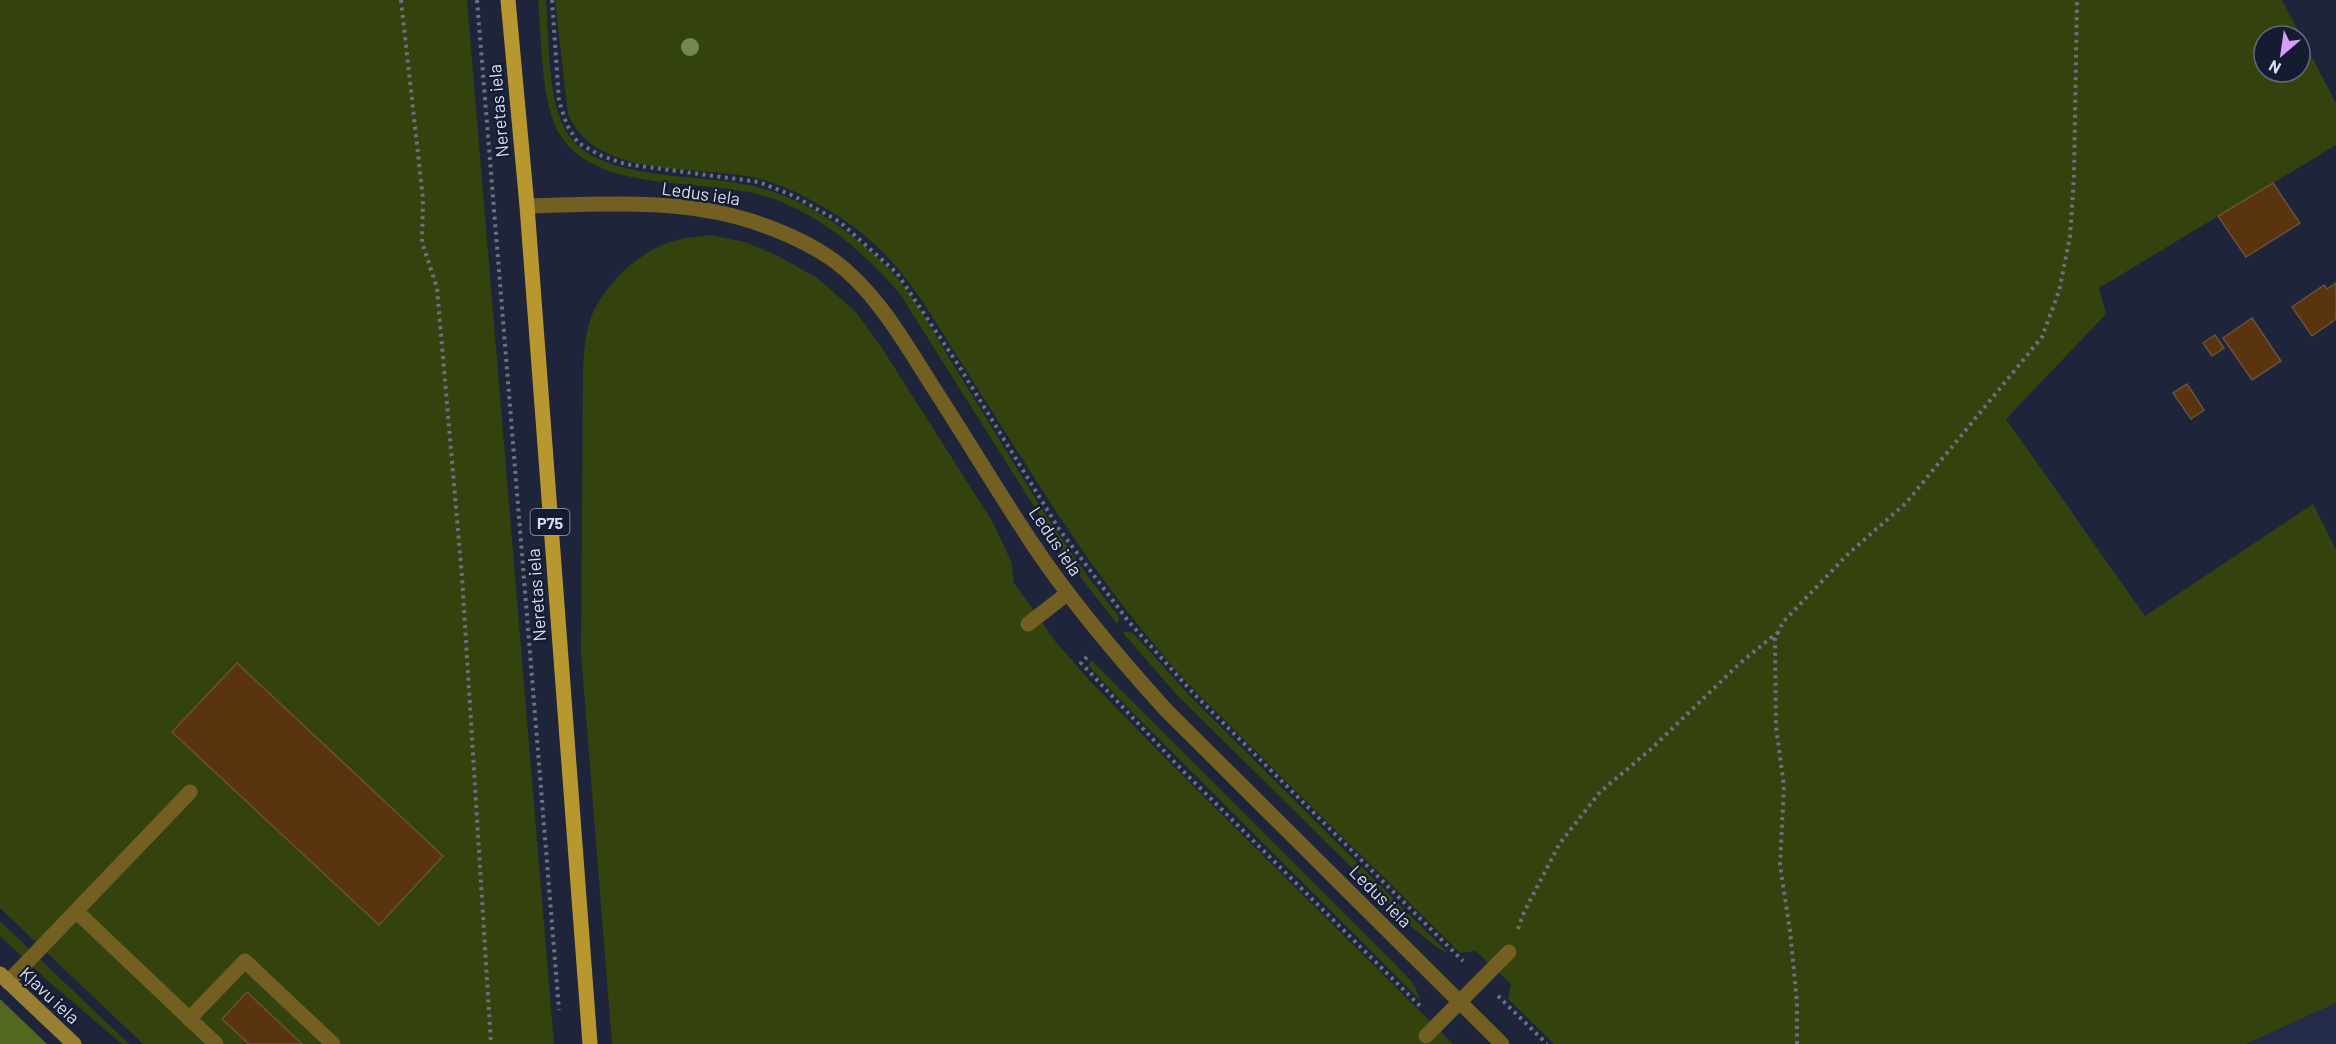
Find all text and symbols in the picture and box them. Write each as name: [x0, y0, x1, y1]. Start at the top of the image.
north arrow: [2252, 24, 2312, 84]
text: N: [2265, 57, 2284, 78]
street label: Neretas iela: [483, 64, 513, 158]
street label: Ledus iela: [660, 177, 742, 209]
street label: Ledus iela: [1025, 502, 1087, 580]
road number: P75: [530, 509, 570, 535]
street label: Neretas iela: [522, 548, 550, 642]
street label: Ledus iela: [1345, 860, 1417, 932]
street label: Kļavu iela: [16, 962, 84, 1028]

